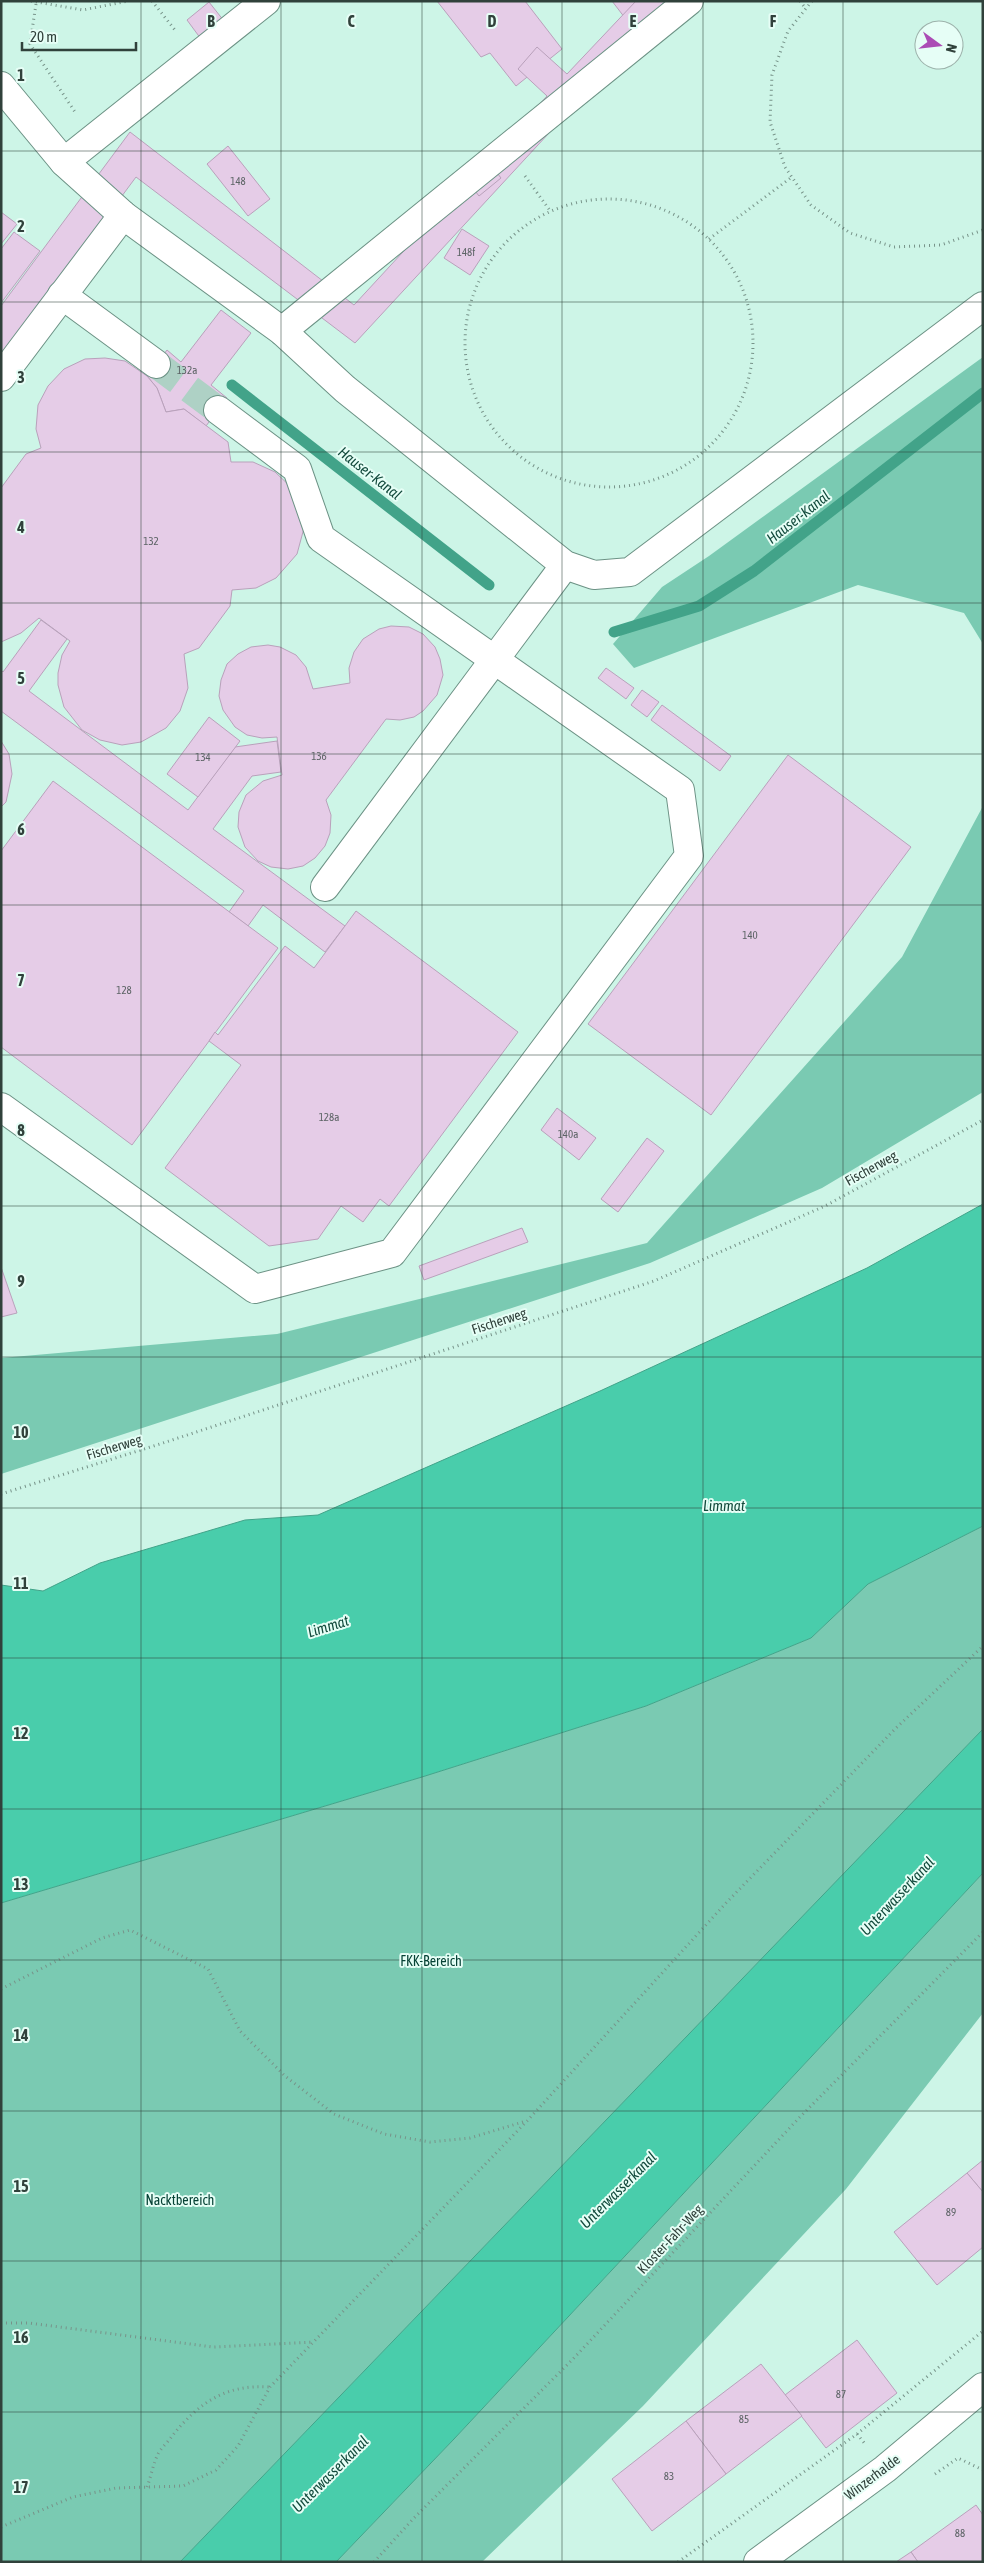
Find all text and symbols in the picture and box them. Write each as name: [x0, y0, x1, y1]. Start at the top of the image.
text: B: [207, 12, 215, 30]
text: C: [347, 12, 355, 30]
text: D: [488, 12, 497, 30]
text: E: [630, 12, 637, 30]
text: F: [770, 12, 777, 30]
scale bar: [22, 20, 136, 52]
north arrow: [914, 20, 964, 70]
text: 20 m: [30, 28, 57, 45]
text: N: [943, 42, 960, 54]
text: 1: [17, 66, 25, 84]
house number: 148: [230, 175, 246, 187]
text: 2: [17, 217, 25, 235]
house number: 148f: [457, 246, 475, 258]
house number: 132a: [177, 364, 197, 376]
text: 3: [17, 368, 25, 386]
water label: Hauser-Kanal: [335, 443, 405, 503]
water label: Hauser-Kanal: [763, 487, 833, 547]
text: 4: [16, 518, 25, 536]
house number: 132: [143, 535, 159, 547]
text: 5: [17, 669, 25, 687]
house number: 136: [311, 750, 327, 762]
house number: 134: [195, 751, 211, 763]
text: 6: [17, 820, 25, 838]
house number: 140: [742, 929, 758, 941]
text: 7: [17, 971, 25, 989]
house number: 128: [116, 984, 132, 996]
house number: 128a: [319, 1111, 339, 1123]
text: 8: [17, 1121, 25, 1139]
house number: 140a: [558, 1128, 578, 1140]
street label: Fischerweg: [842, 1147, 900, 1189]
text: 9: [17, 1272, 25, 1290]
street label: Fischerweg: [469, 1305, 529, 1337]
text: 10: [13, 1423, 29, 1441]
street label: Fischerweg: [84, 1431, 144, 1463]
water label: Limmat: [703, 1497, 746, 1514]
text: 11: [13, 1574, 29, 1592]
water label: Limmat: [305, 1612, 351, 1640]
text: 12: [13, 1724, 29, 1742]
water label: Unterwasserkanal: [856, 1853, 938, 1939]
text: 13: [13, 1875, 29, 1893]
park label: FKK-Bereich: [400, 1953, 462, 1969]
text: 14: [13, 2026, 29, 2044]
water label: Unterwasserkanal: [576, 2148, 660, 2232]
text: 15: [13, 2177, 29, 2195]
park label: Nacktbereich: [146, 2192, 214, 2208]
street label: Kloster-Fahr-Weg: [634, 2201, 706, 2277]
house number: 89: [946, 2206, 956, 2218]
text: 16: [13, 2328, 29, 2346]
house number: 87: [836, 2388, 846, 2400]
house number: 85: [739, 2413, 749, 2425]
water label: Unterwasserkanal: [288, 2432, 372, 2516]
street label: Winzerhalde: [841, 2451, 903, 2503]
house number: 83: [664, 2470, 674, 2482]
text: 17: [13, 2478, 29, 2496]
house number: 88: [955, 2527, 965, 2539]

